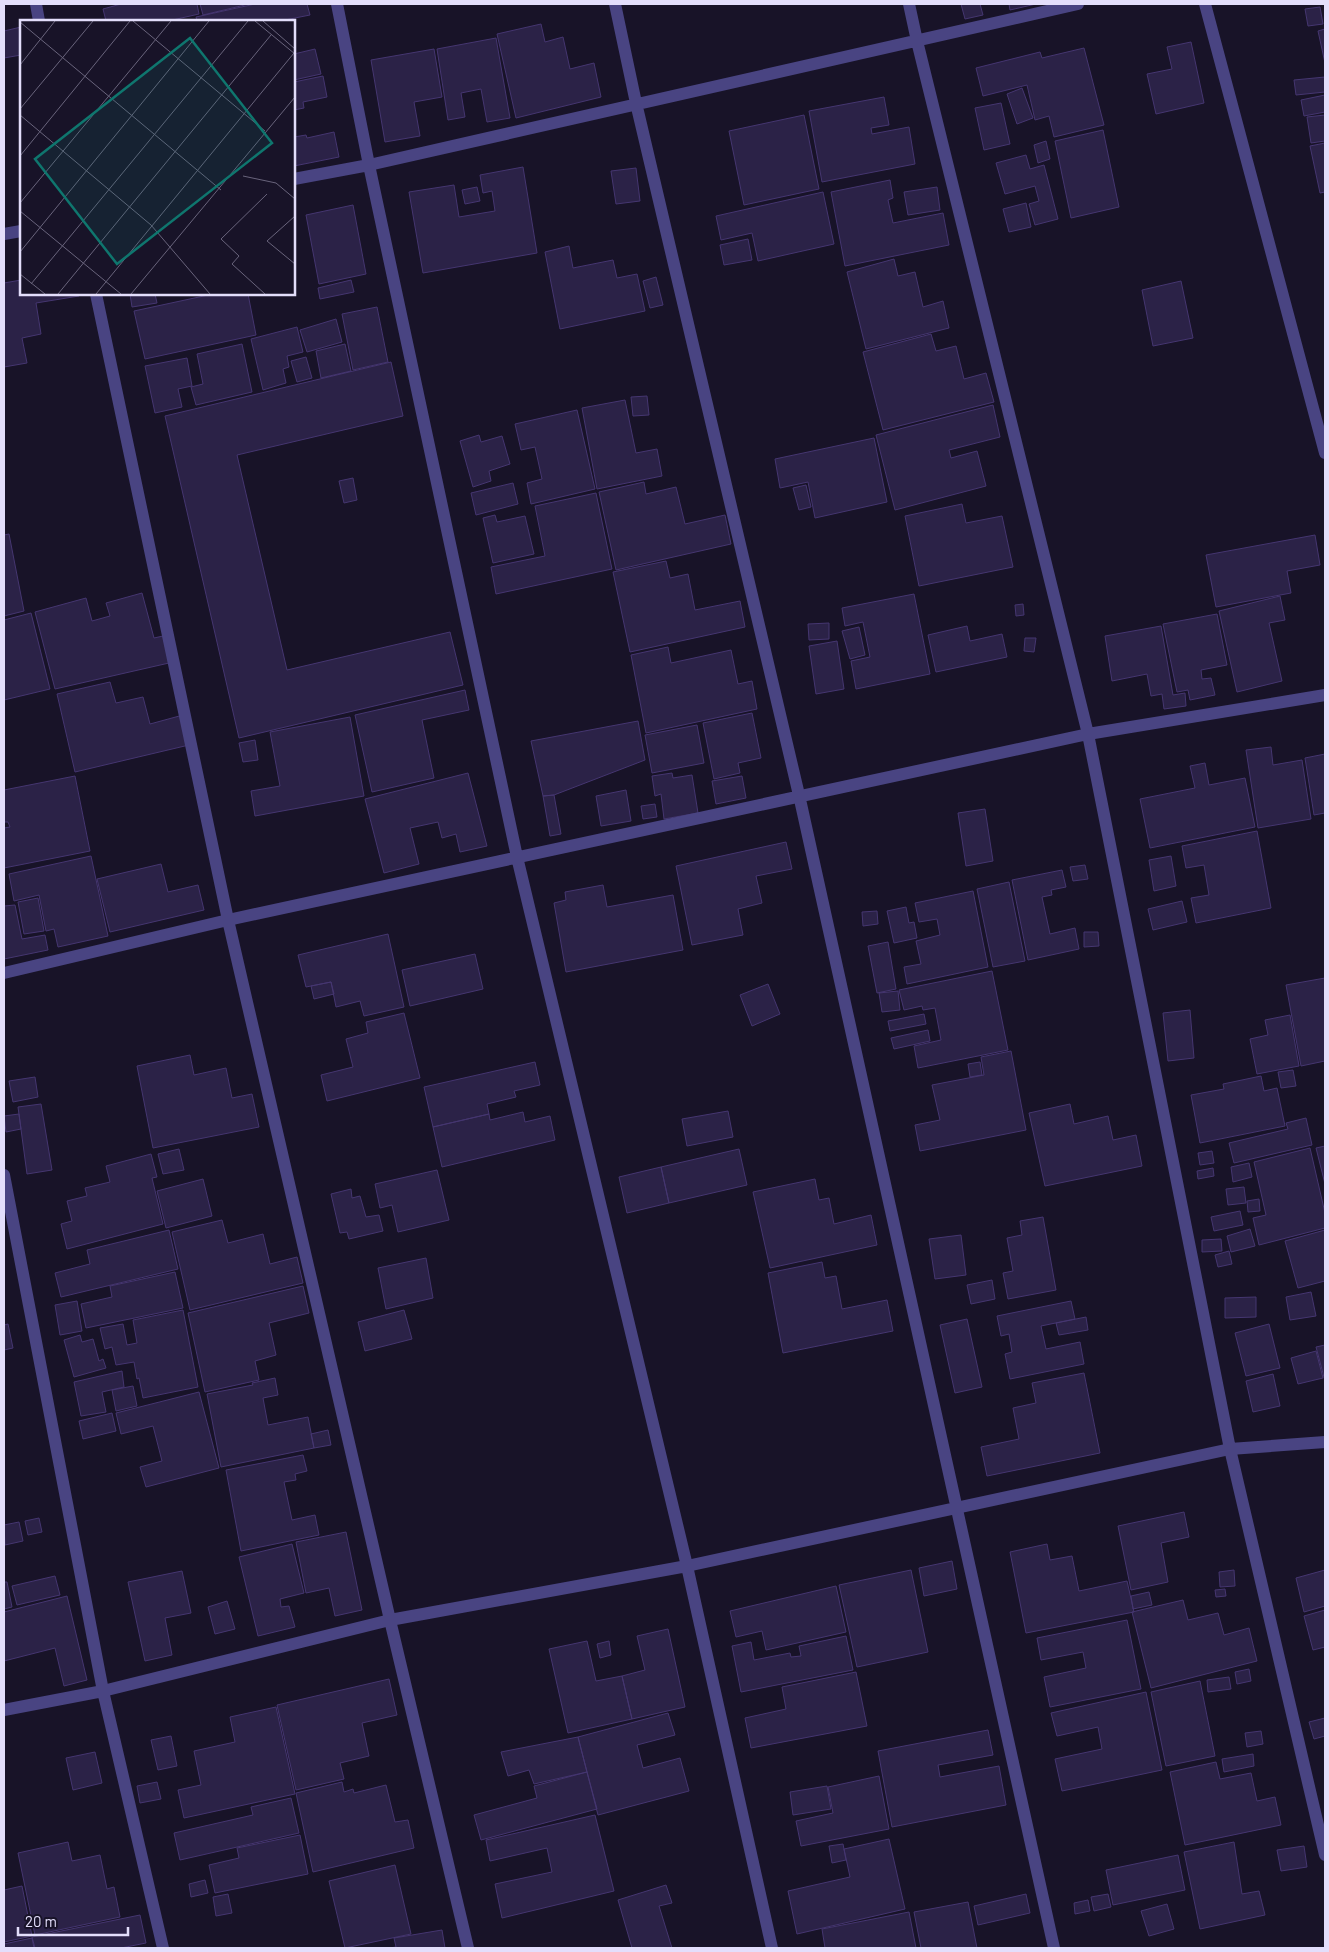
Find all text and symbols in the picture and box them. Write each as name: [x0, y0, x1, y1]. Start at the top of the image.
inset map: [20, 20, 295, 295]
scale bar: [18, 1904, 128, 1936]
text: 20 m: [25, 1912, 57, 1930]

